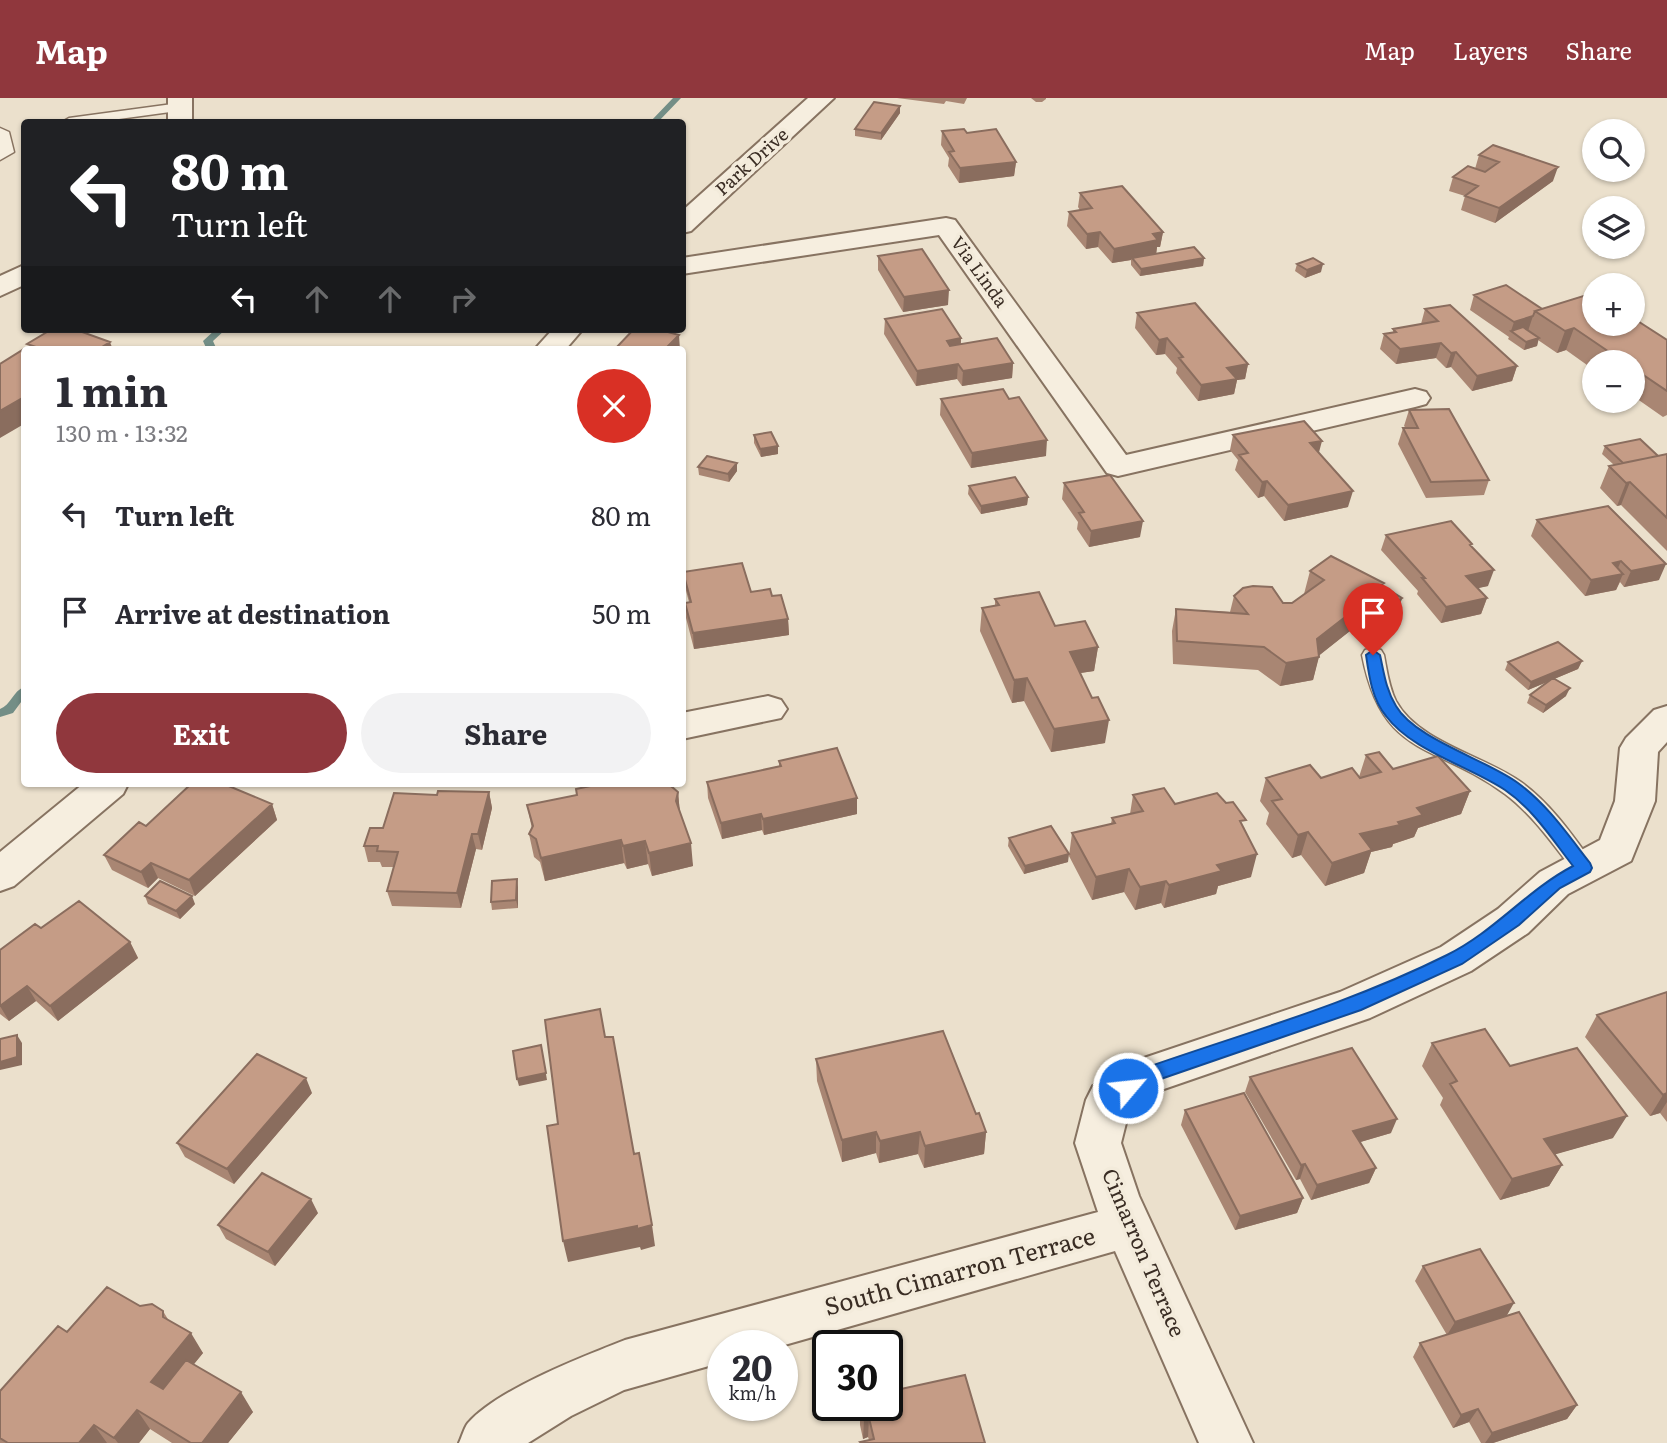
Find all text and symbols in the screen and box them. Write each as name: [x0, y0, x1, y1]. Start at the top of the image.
text: Map: [35, 25, 108, 74]
text: Map: [1364, 32, 1415, 67]
text: Layers: [1453, 32, 1527, 67]
text: Share: [1565, 32, 1632, 67]
map controls: [1582, 119, 1645, 413]
button: search: [1582, 119, 1645, 182]
street label: Park Drive: [708, 121, 794, 201]
text: 80 m: [171, 132, 289, 205]
icon: left: [56, 147, 147, 238]
button: layers: [1582, 196, 1645, 259]
text: Turn left: [171, 199, 308, 247]
street label: Via Linda: [945, 230, 1015, 313]
button: +: [1582, 273, 1645, 336]
icon: left: [225, 280, 263, 318]
icon: ahead: [298, 280, 336, 318]
icon: ahead: [371, 280, 409, 318]
icon: right: [444, 280, 482, 318]
button: −: [1582, 350, 1645, 413]
text: 1 min: [56, 358, 168, 420]
button: close: [577, 369, 651, 443]
text: 130 m · 13:32: [56, 415, 188, 449]
icon: left: [56, 495, 94, 533]
text: Turn left: [115, 495, 234, 534]
text: 80 m: [591, 495, 651, 534]
pin: [1343, 583, 1403, 655]
icon: arrive: [56, 593, 94, 631]
text: Arrive at destination: [115, 593, 390, 632]
text: 50 m: [592, 593, 651, 632]
icon: arrive: [1354, 594, 1392, 632]
button: Exit: [56, 693, 347, 773]
button: Share: [361, 693, 651, 773]
position arrow: [1091, 1051, 1165, 1125]
street label: Cimarron Terrace: [1096, 1163, 1195, 1341]
street label: South Cimarron Terrace: [820, 1217, 1099, 1323]
speed limit sign: 30: [812, 1330, 903, 1421]
text: 20: [732, 1340, 773, 1392]
text: km/h: [729, 1379, 776, 1406]

